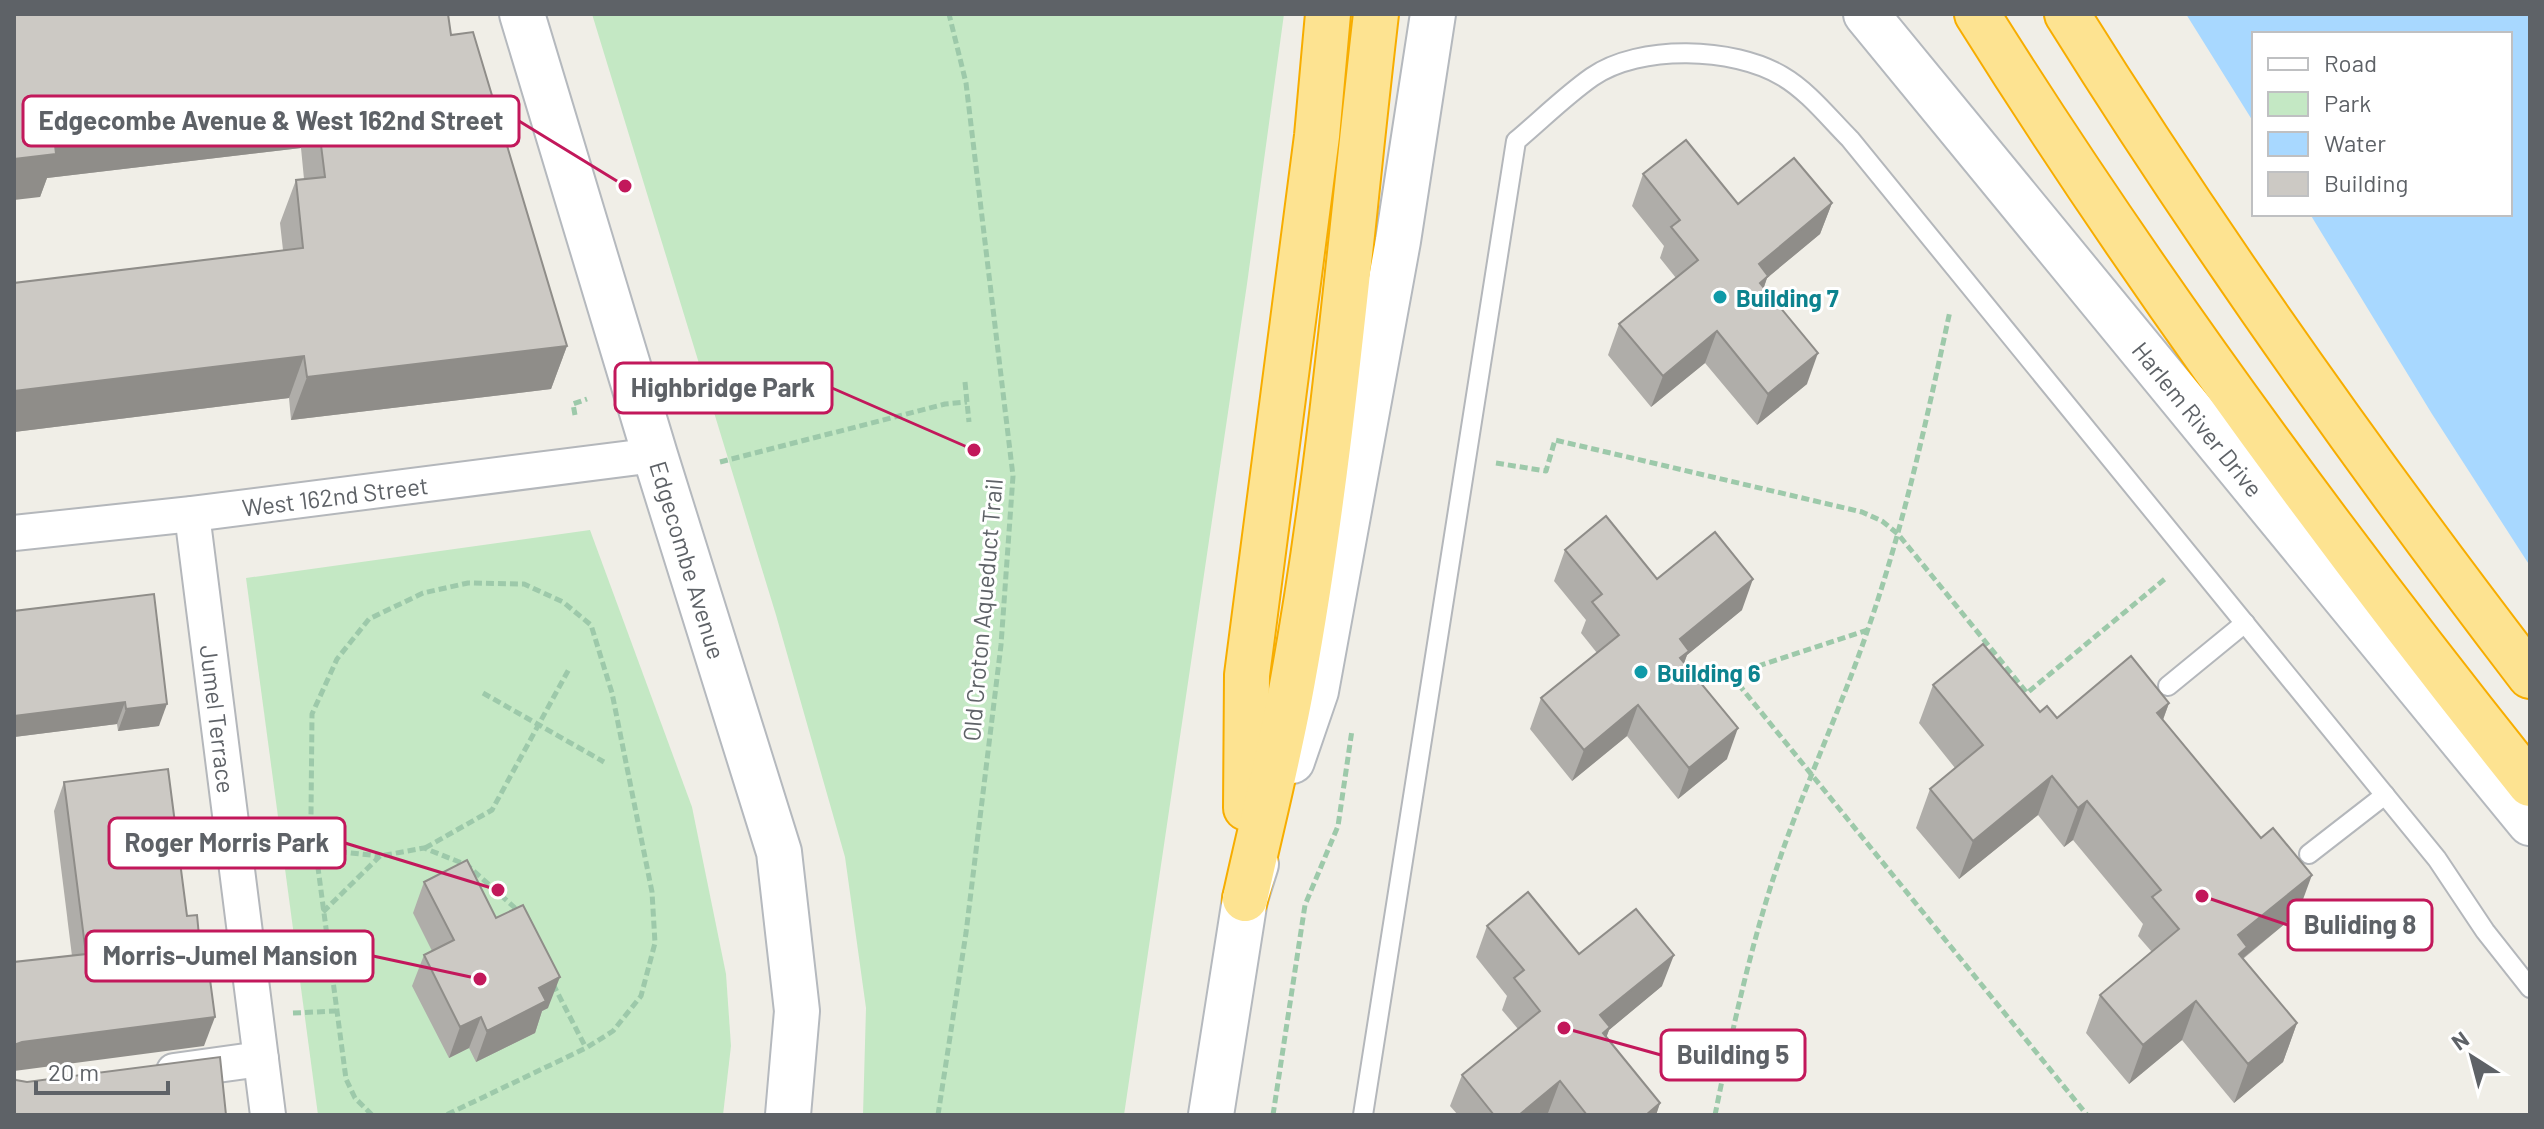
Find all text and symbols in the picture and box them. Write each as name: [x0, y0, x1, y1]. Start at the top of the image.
legend: [2252, 32, 2512, 216]
text: Road: [2324, 48, 2377, 77]
text: Park: [2324, 88, 2371, 117]
callout: Edgecombe Avenue & West 162nd Street: [23, 96, 519, 146]
text: Edgecombe Avenue & West 162nd Street: [39, 104, 504, 135]
text: Water: [2324, 128, 2386, 157]
text: Building: [2324, 168, 2408, 197]
place label: Building 7: [1736, 283, 1839, 312]
marker: Building 7: [1711, 288, 1729, 306]
street label: Harlem River Drive: [2127, 336, 2269, 502]
callout: Highbridge Park: [615, 363, 832, 413]
text: Highbridge Park: [631, 371, 815, 402]
street label: Edgecombe Avenue: [644, 458, 732, 662]
street label: West 162nd Street: [240, 470, 430, 522]
street label: Old Croton Aqueduct Trail: [956, 477, 1008, 743]
street label: Jumel Terrace: [195, 643, 241, 795]
place label: Building 6: [1657, 658, 1761, 687]
marker: Building 6: [1632, 663, 1650, 681]
callout: Roger Morris Park: [109, 818, 345, 868]
text: Roger Morris Park: [125, 826, 330, 857]
callout: Buliding 8: [2288, 900, 2432, 950]
text: Buliding 8: [2304, 908, 2416, 939]
callout: Morris-Jumel Mansion: [86, 931, 373, 981]
text: Morris-Jumel Mansion: [103, 939, 357, 970]
north arrow: [2432, 1017, 2512, 1097]
text: N: [2446, 1025, 2473, 1055]
callout: Building 5: [1661, 1030, 1805, 1080]
text: Building 5: [1677, 1038, 1789, 1069]
scale bar: [36, 1045, 168, 1095]
text: 20 m: [48, 1057, 99, 1086]

